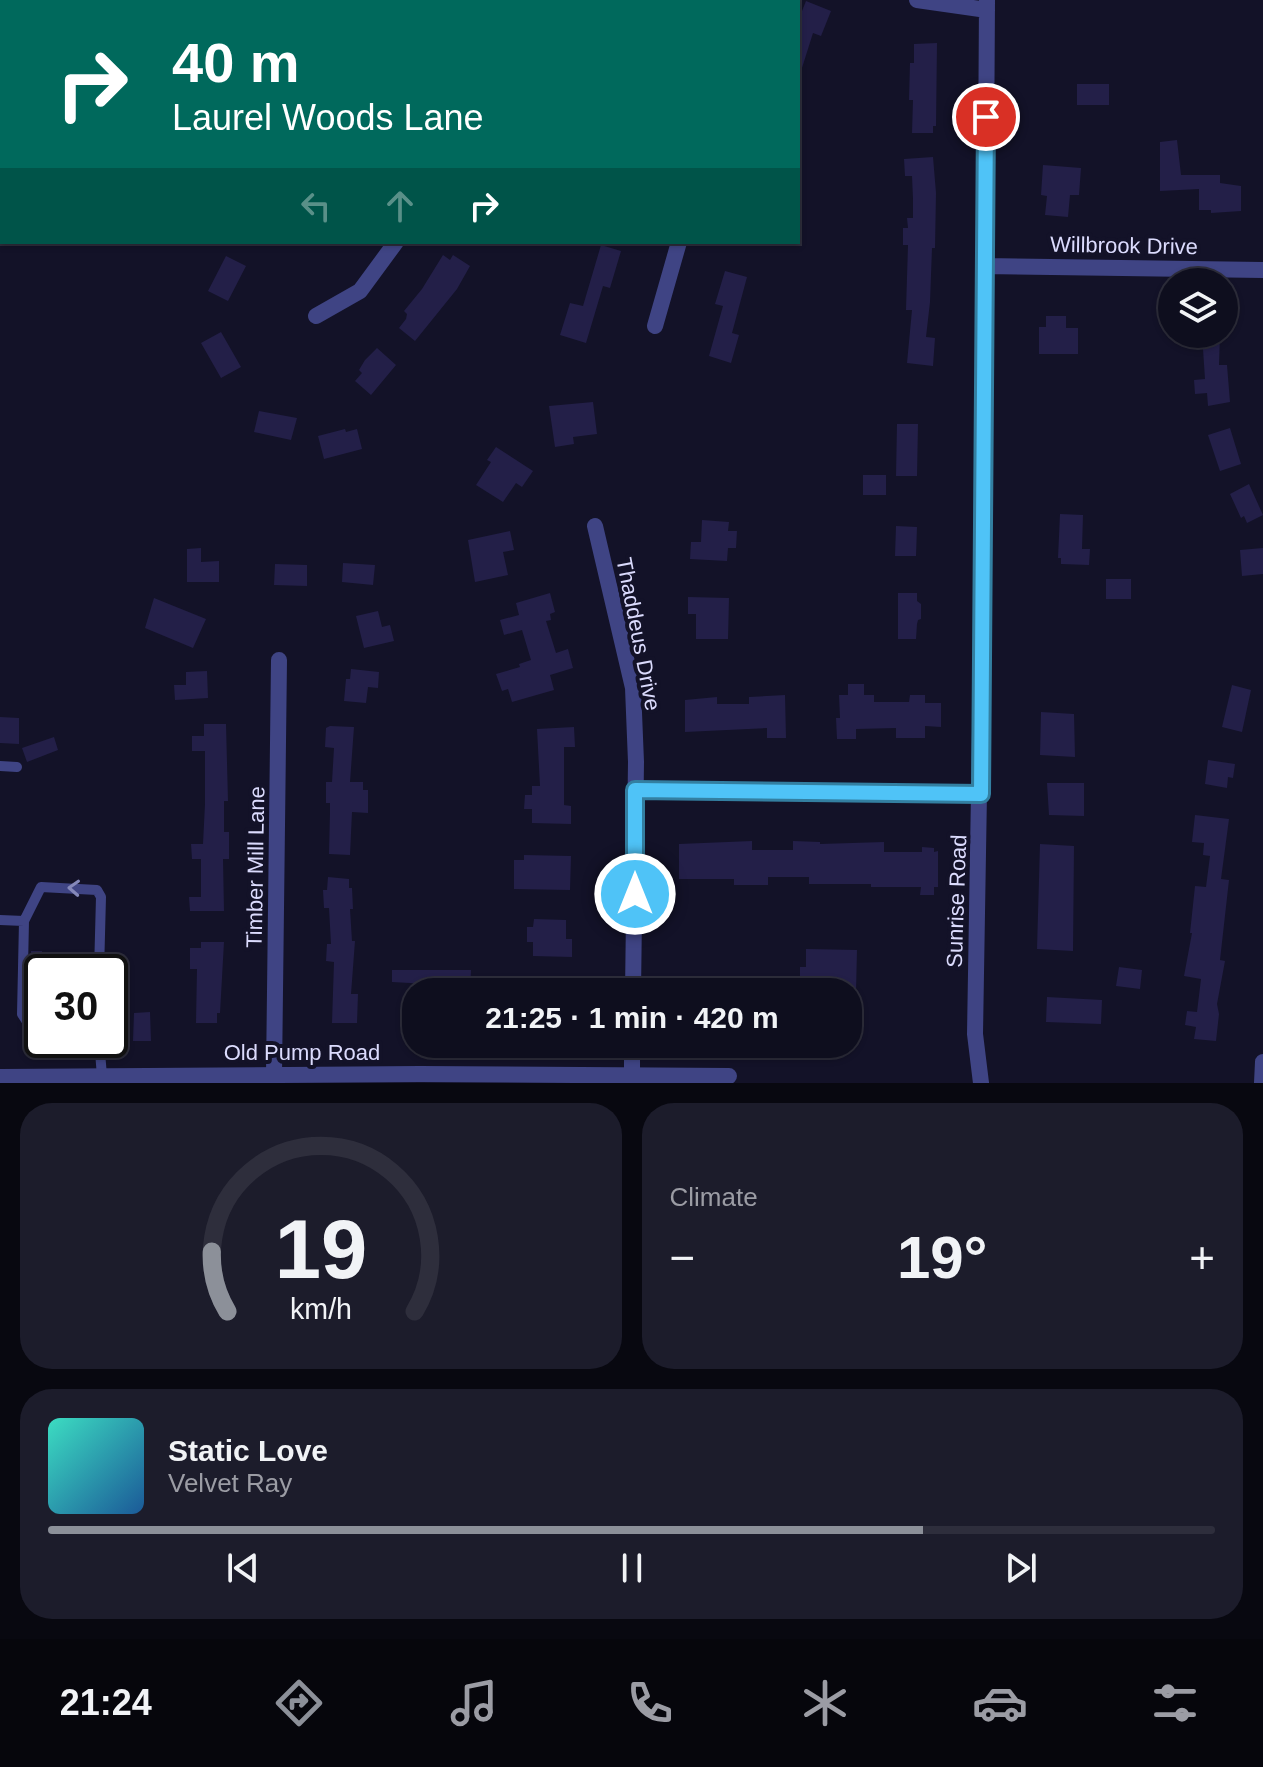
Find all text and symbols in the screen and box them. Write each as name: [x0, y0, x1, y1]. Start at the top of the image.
text: 40 m: [172, 31, 300, 94]
icon: right: [40, 32, 144, 136]
pin: [952, 83, 1020, 151]
icon: arrive: [964, 95, 1008, 139]
text: Laurel Woods Lane: [172, 97, 484, 138]
icon: left: [294, 184, 338, 228]
icon: ahead: [378, 184, 422, 228]
icon: right: [462, 184, 506, 228]
street label: Willbrook Drive: [1050, 232, 1198, 259]
map controls: [1158, 268, 1238, 348]
button: layers: [1158, 268, 1238, 348]
street label: Thaddeus Drive: [611, 555, 666, 713]
street label: Timber Mill Lane: [242, 786, 269, 948]
street label: Sunrise Road: [942, 834, 971, 968]
position arrow: [593, 852, 677, 936]
one-way arrow: [67, 880, 80, 897]
speed limit sign: 30: [24, 954, 128, 1058]
text: 21:25 · 1 min · 420 m: [485, 1001, 779, 1034]
street label: Old Pump Road: [224, 1040, 380, 1065]
text: Climate: [670, 1182, 758, 1212]
text: 19: [274, 1203, 367, 1296]
text: 19°: [897, 1224, 988, 1291]
text: −: [670, 1233, 695, 1282]
text: +: [1189, 1233, 1215, 1282]
text: km/h: [290, 1293, 352, 1325]
text: Static Love: [168, 1434, 328, 1467]
text: Velvet Ray: [168, 1468, 292, 1498]
icon: previous: [221, 1546, 265, 1590]
icon: pause: [610, 1546, 654, 1590]
icon: next: [999, 1546, 1043, 1590]
icon: directions: [271, 1675, 327, 1731]
icon: music: [446, 1675, 502, 1731]
icon: phone: [622, 1675, 678, 1731]
icon: climate: [797, 1675, 853, 1731]
icon: car: [972, 1675, 1028, 1731]
icon: filters: [1147, 1675, 1203, 1731]
text: 21:24: [60, 1682, 152, 1723]

